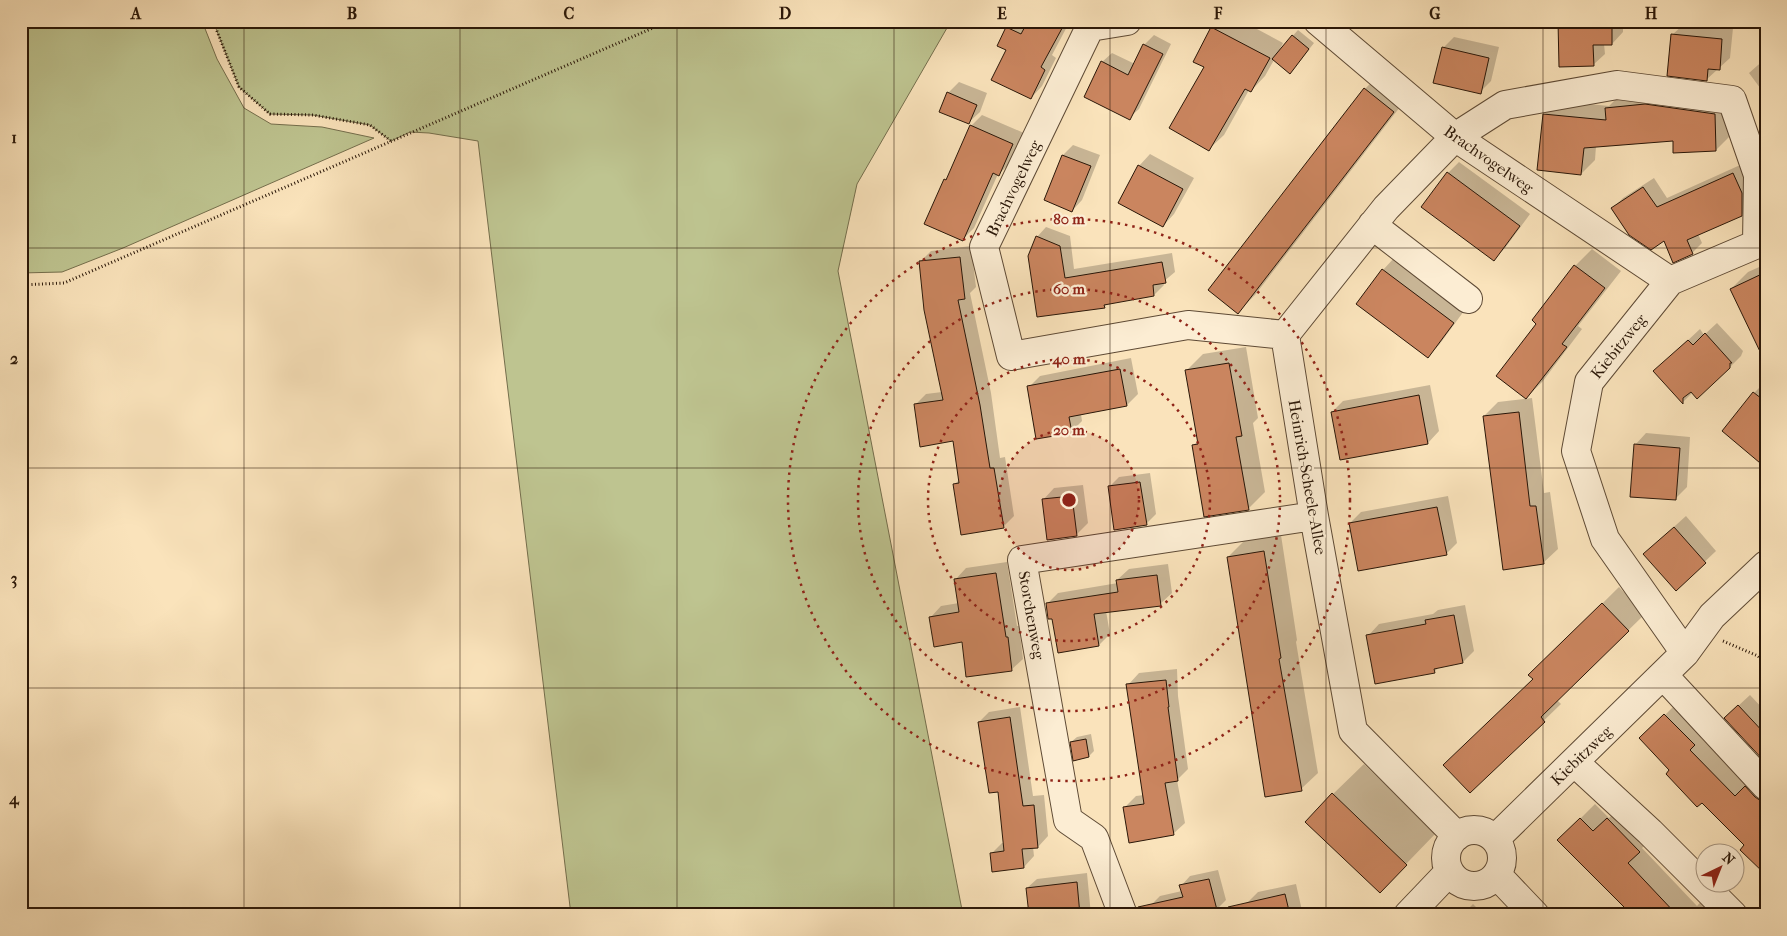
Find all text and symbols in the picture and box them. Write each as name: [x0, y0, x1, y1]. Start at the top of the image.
text: A: [130, 4, 142, 23]
text: B: [347, 4, 357, 23]
text: C: [564, 4, 575, 23]
text: D: [779, 4, 791, 23]
text: E: [997, 4, 1007, 23]
text: F: [1213, 4, 1223, 23]
text: G: [1429, 4, 1441, 23]
text: H: [1645, 4, 1658, 23]
street label: Brachvogelweg: [1440, 122, 1537, 198]
text: 1: [11, 128, 17, 147]
street label: Brachvogelweg: [982, 137, 1045, 239]
text: 80 m: [1053, 210, 1085, 228]
text: 60 m: [1053, 280, 1086, 298]
street label: Kiebitzweg: [1586, 310, 1651, 383]
text: 2: [10, 349, 18, 368]
text: 40 m: [1052, 350, 1086, 368]
street label: Heinrich-Scheele-Allee: [1285, 398, 1331, 556]
text: 20 m: [1053, 421, 1085, 439]
centre of rings: [1060, 491, 1078, 509]
text: 3: [11, 569, 17, 589]
street label: Storchenweg: [1014, 569, 1049, 661]
street label: Kiebitzweg: [1547, 721, 1616, 789]
text: 4: [8, 789, 20, 809]
north arrow: [1694, 844, 1744, 894]
text: N: [1719, 849, 1738, 869]

